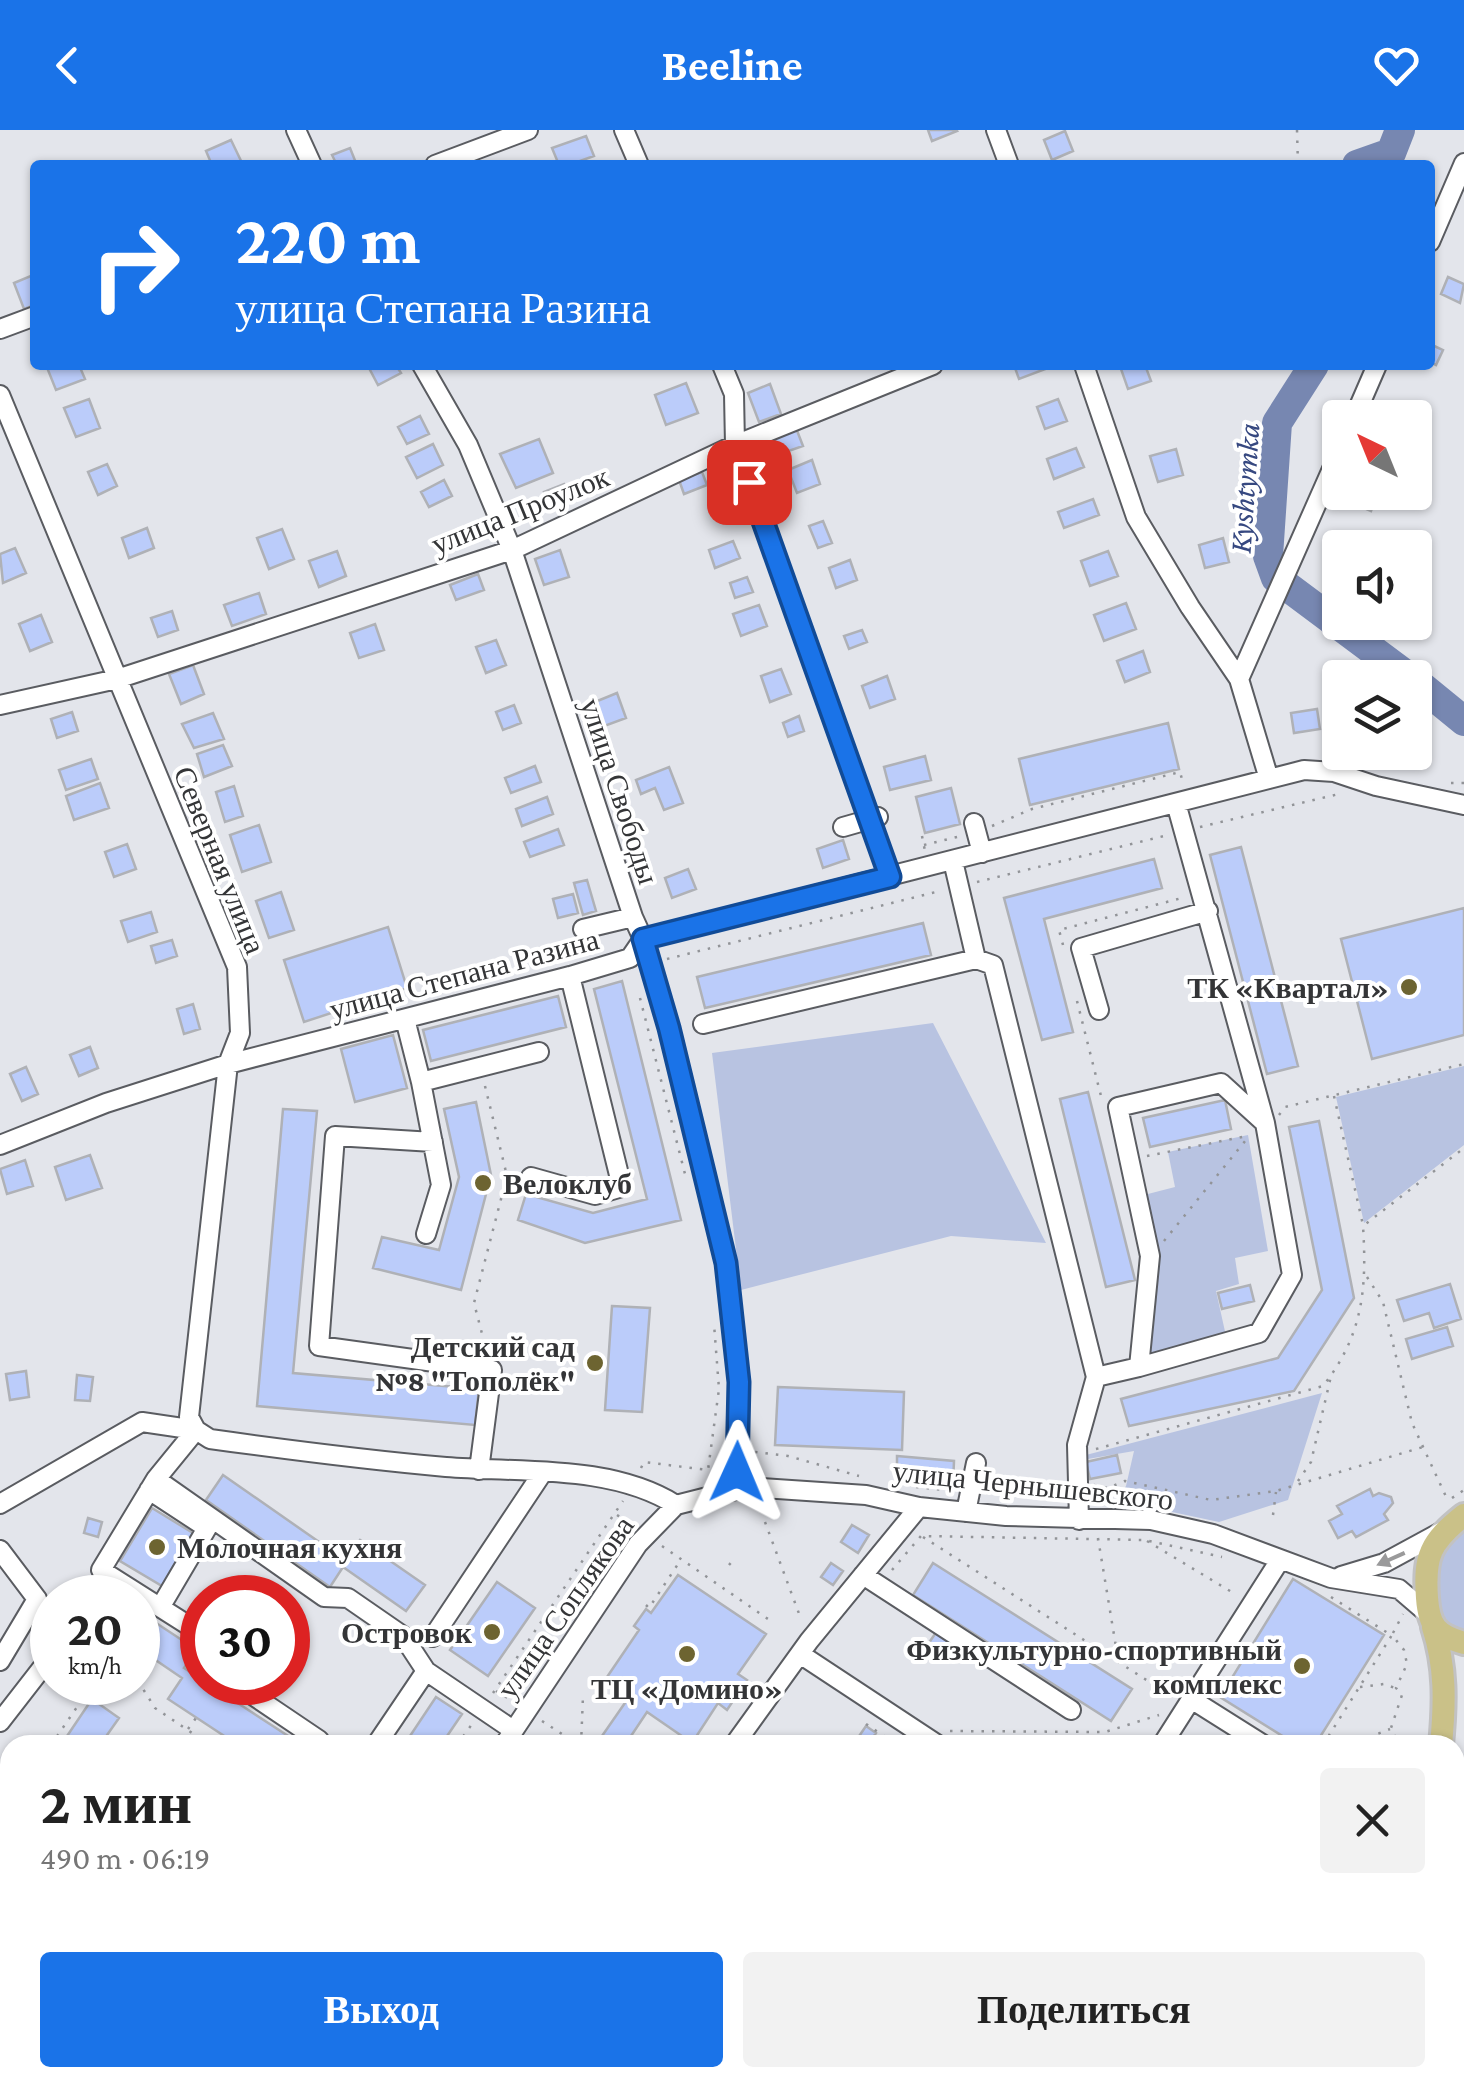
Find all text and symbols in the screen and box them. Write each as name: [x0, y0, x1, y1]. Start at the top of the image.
icon: back: [40, 38, 95, 93]
icon: heart: [1369, 38, 1424, 93]
text: Beeline: [661, 40, 803, 90]
icon: right: [70, 200, 200, 330]
text: 220 m: [235, 200, 421, 278]
text: улица Степана Разина: [235, 283, 651, 333]
north arrow: [1322, 400, 1432, 510]
map controls: [1322, 400, 1432, 770]
water label: Kyshtymka: [1221, 421, 1267, 555]
pin: [707, 440, 792, 525]
icon: arrive: [722, 455, 777, 510]
street label: улица Проулок: [426, 459, 614, 561]
button: sound: [1322, 530, 1432, 640]
button: layers: [1322, 660, 1432, 770]
street label: улица Свободы: [574, 694, 666, 888]
street label: Северная улица: [167, 762, 273, 958]
street label: улица Степана Разина: [326, 922, 602, 1026]
place label: ТК «Квартал»: [1187, 971, 1389, 1004]
marker: ТК «Квартал»: [1398, 976, 1420, 998]
place label: Велоклуб: [503, 1167, 632, 1200]
marker: Велоклуб: [472, 1172, 494, 1194]
place label: Детский сад №8 "Тополёк": [375, 1330, 575, 1397]
marker: Детский сад №8 "Тополёк": [584, 1352, 606, 1374]
position arrow: [685, 1420, 789, 1524]
street label: улица Чернышевского: [891, 1454, 1175, 1516]
street label: улица Соплякова: [490, 1510, 640, 1704]
place label: Молочная кухня: [177, 1531, 402, 1564]
marker: Молочная кухня: [146, 1536, 168, 1558]
one-way arrow: [1376, 1551, 1406, 1567]
speed limit sign: 30: [180, 1575, 310, 1705]
text: 20: [67, 1600, 123, 1656]
place label: Островок: [341, 1616, 473, 1649]
marker: Островок: [481, 1621, 503, 1643]
place label: Физкультурно-спортивный комплекс: [906, 1633, 1282, 1700]
marker: ТЦ «Домино»: [676, 1643, 698, 1665]
text: km/h: [68, 1652, 122, 1679]
marker: Физкультурно-спортивный комплекс: [1291, 1655, 1313, 1677]
place label: ТЦ «Домино»: [591, 1672, 783, 1705]
button: close: [1320, 1768, 1425, 1873]
text: 2 мин: [40, 1769, 192, 1836]
text: 490 m · 06:19: [40, 1840, 210, 1876]
button: Выход: [40, 1952, 723, 2067]
button: Поделиться: [743, 1952, 1425, 2067]

